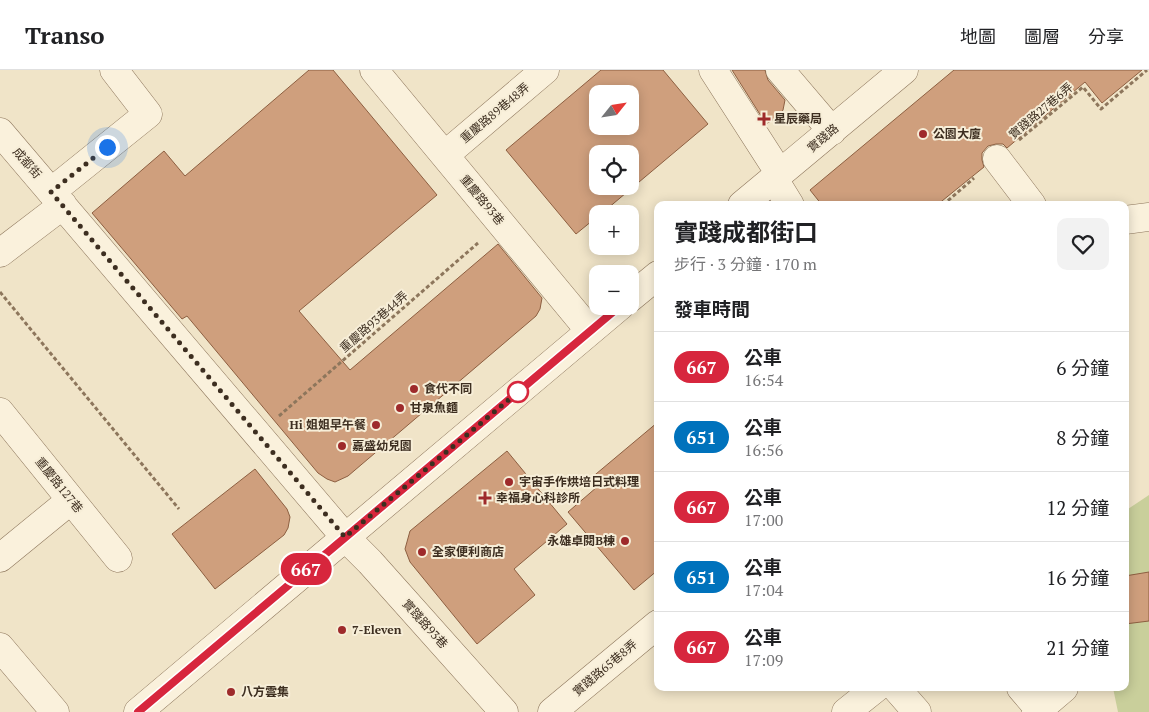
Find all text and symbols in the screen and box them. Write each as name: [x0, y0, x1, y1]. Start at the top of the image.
text: Transo: [25, 19, 105, 51]
text: 地圖: [960, 24, 996, 48]
text: 圖層: [1024, 24, 1060, 48]
text: 分享: [1088, 24, 1124, 48]
street label: 重慶路89巷48弄: [457, 79, 532, 146]
street label: 實踐路27巷6弄: [1006, 79, 1076, 142]
north arrow: [589, 85, 639, 135]
map controls: [589, 85, 639, 315]
place label: 星辰藥局: [774, 111, 822, 126]
marker: 星辰藥局: [758, 113, 770, 125]
street label: 實踐路: [804, 120, 841, 155]
place label: 公園大廈: [933, 126, 981, 141]
marker: 公園大廈: [917, 128, 929, 140]
your location: [95, 135, 120, 160]
street label: 成都街: [10, 144, 45, 181]
button: locate: [589, 145, 639, 195]
street label: 重慶路93巷: [457, 172, 508, 228]
button: +: [589, 205, 639, 255]
text: 實踐成都街口: [674, 216, 818, 248]
button: heart: [1057, 218, 1109, 270]
text: 步行 · 3 分鐘 · 170 m: [674, 253, 817, 275]
button: −: [589, 265, 639, 315]
street label: 重慶路93巷44弄: [336, 288, 411, 355]
text: 發車時間: [674, 296, 750, 321]
text: 公車: [744, 344, 782, 369]
text: 667: [686, 355, 717, 379]
text: 6 分鐘: [1056, 355, 1109, 380]
text: 16:54: [744, 369, 783, 391]
place label: 食代不同: [424, 381, 472, 396]
unlabelled marker: [507, 381, 529, 403]
marker: 食代不同: [408, 383, 420, 395]
place label: 甘泉魚麵: [410, 400, 458, 415]
marker: 甘泉魚麵: [394, 402, 406, 414]
text: 公車: [744, 414, 782, 439]
place label: Hi 姐姐早午餐: [290, 417, 366, 432]
marker: Hi 姐姐早午餐: [370, 419, 382, 431]
text: 651: [686, 425, 717, 449]
text: 8 分鐘: [1056, 425, 1109, 450]
place label: 嘉盛幼兒園: [352, 438, 412, 453]
text: 16:56: [744, 439, 783, 461]
marker: 嘉盛幼兒園: [336, 440, 348, 452]
street label: 重慶路127巷: [32, 454, 86, 516]
place label: 宇宙手作烘培日式料理: [519, 474, 639, 489]
marker: 宇宙手作烘培日式料理: [503, 476, 515, 488]
text: 公車: [744, 484, 782, 509]
place label: 幸福身心科診所: [496, 490, 580, 505]
marker: 幸福身心科診所: [478, 491, 492, 505]
text: 667: [686, 495, 717, 519]
text: 12 分鐘: [1046, 495, 1109, 520]
text: 17:00: [744, 509, 783, 531]
place label: 永雄卓閱B棟: [547, 533, 615, 548]
marker: 永雄卓閱B棟: [619, 535, 631, 547]
place label: 全家便利商店: [432, 544, 504, 559]
marker: 全家便利商店: [416, 546, 428, 558]
line badge: 667: [277, 553, 335, 585]
text: 公車: [744, 554, 782, 579]
text: 667: [291, 557, 321, 581]
text: 651: [686, 565, 717, 589]
text: 16 分鐘: [1046, 565, 1109, 590]
text: 17:04: [744, 579, 783, 601]
street label: 實踐路93巷: [399, 596, 451, 651]
place label: 7-Eleven: [352, 622, 402, 637]
marker: 7-Eleven: [336, 624, 348, 636]
text: 公車: [744, 624, 782, 649]
text: 667: [686, 635, 717, 659]
text: 21 分鐘: [1046, 635, 1109, 660]
street label: 實踐路65巷8弄: [570, 636, 640, 699]
text: 17:09: [744, 649, 783, 671]
place label: 八方雲集: [241, 684, 289, 699]
marker: 八方雲集: [225, 686, 237, 698]

